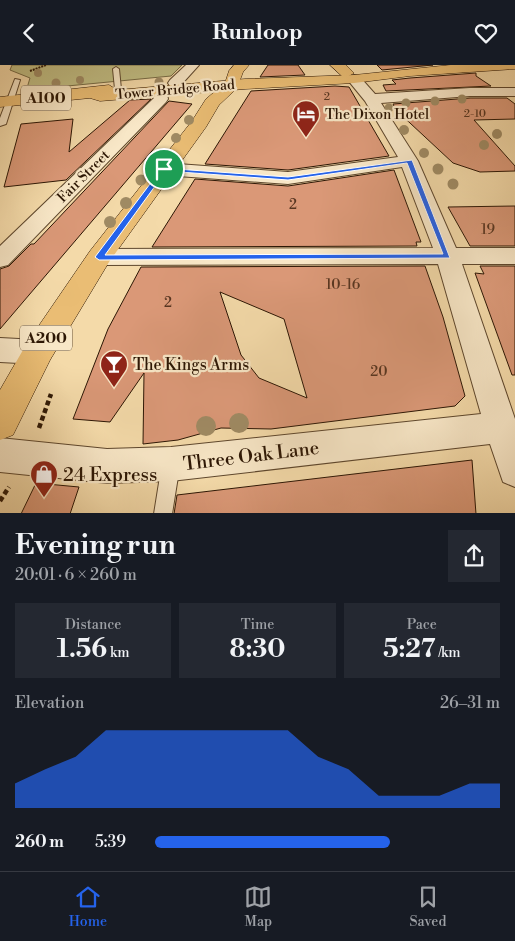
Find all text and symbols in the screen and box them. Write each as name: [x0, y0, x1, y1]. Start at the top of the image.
icon: back: [15, 19, 43, 47]
text: Runloop: [212, 19, 303, 46]
icon: heart: [472, 19, 500, 47]
street label: Tower Bridge Road: [115, 76, 236, 104]
road number: A100: [21, 85, 71, 111]
house number: 2: [324, 90, 330, 104]
hotel icon: The Dixon Hotel: [291, 99, 321, 138]
place label: The Dixon Hotel: [325, 106, 429, 124]
house number: 2-10: [464, 107, 486, 121]
street label: Fair Street: [54, 147, 114, 207]
pin: [143, 148, 185, 190]
icon: arrive: [150, 155, 178, 183]
house number: 2: [289, 196, 297, 214]
house number: 19: [481, 221, 495, 239]
house number: 10-16: [326, 276, 361, 294]
house number: 2: [164, 294, 172, 312]
road number: A200: [20, 325, 72, 351]
bar icon: The Kings Arms: [99, 349, 129, 388]
place label: The Kings Arms: [133, 355, 249, 375]
house number: 20: [370, 363, 388, 381]
street label: Three Oak Lane: [182, 436, 321, 476]
shop icon: 24 Express: [29, 459, 59, 498]
place label: 24 Express: [63, 463, 157, 487]
text: Evening run: [15, 528, 176, 563]
button: share: [448, 530, 500, 582]
text: 20:01 · 6 × 260 m: [15, 565, 137, 585]
text: Distance: [65, 616, 121, 634]
text: Time: [241, 616, 274, 634]
text: Pace: [407, 616, 437, 634]
text: 1.56: [57, 634, 107, 665]
text: 8:30: [229, 634, 286, 665]
text: 5:27: [383, 634, 436, 665]
text: km: [107, 644, 130, 662]
text: /km: [436, 644, 461, 662]
text: Elevation: [15, 693, 84, 713]
text: 26–31 m: [440, 693, 500, 713]
text: 260 m: [15, 832, 64, 852]
text: 5:39: [95, 832, 126, 852]
tab: Home: [69, 883, 107, 931]
tab: Map: [244, 883, 272, 931]
tab: Saved: [410, 883, 446, 931]

